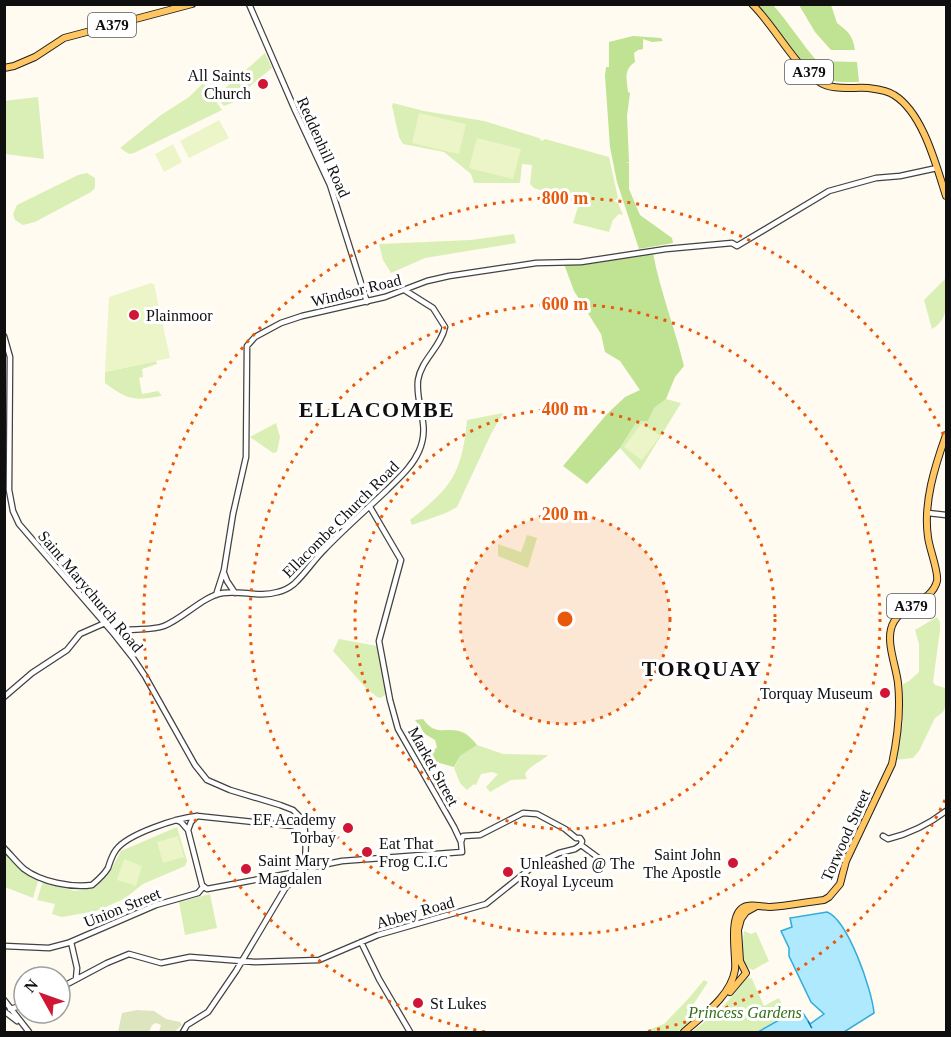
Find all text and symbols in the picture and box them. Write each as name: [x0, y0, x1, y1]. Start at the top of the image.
road number: A379: [88, 13, 136, 37]
road number: A379: [785, 60, 833, 84]
place label: All Saints Church: [187, 67, 251, 102]
marker: All Saints Church: [256, 77, 270, 91]
street label: Reddenhill Road: [294, 94, 353, 200]
text: 800 m: [542, 188, 588, 208]
street label: Windsor Road: [309, 271, 403, 310]
text: 600 m: [542, 294, 588, 314]
place label: Plainmoor: [146, 307, 213, 324]
marker: Plainmoor: [127, 308, 141, 322]
district label: ELLACOMBE: [299, 397, 455, 422]
text: 400 m: [542, 399, 588, 419]
street label: Ellacombe Church Road: [279, 458, 402, 581]
text: 200 m: [542, 504, 588, 524]
street label: Saint Marychurch Road: [34, 527, 146, 656]
road number: A379: [887, 594, 935, 618]
centre of rings: [555, 609, 575, 629]
district label: TORQUAY: [642, 656, 762, 681]
place label: Torquay Museum: [760, 685, 874, 703]
marker: Torquay Museum: [878, 686, 892, 700]
street label: Market Street: [405, 724, 462, 809]
street label: Torwood Street: [818, 786, 874, 884]
place label: EF Academy Torbay: [253, 811, 336, 847]
marker: EF Academy Torbay: [341, 821, 355, 835]
place label: Eat That Frog C.I.C: [379, 835, 448, 871]
marker: Eat That Frog C.I.C: [360, 845, 374, 859]
place label: Saint John The Apostle: [643, 846, 721, 882]
place label: Saint Mary Magdalen: [258, 852, 330, 888]
place label: Unleashed @ The Royal Lyceum: [520, 855, 635, 891]
marker: Saint John The Apostle: [726, 856, 740, 870]
marker: Saint Mary Magdalen: [239, 862, 253, 876]
marker: Unleashed @ The Royal Lyceum: [501, 865, 515, 879]
street label: Union Street: [81, 884, 164, 931]
street label: Abbey Road: [374, 893, 456, 933]
north arrow: [12, 965, 72, 1025]
text: N: [21, 975, 41, 996]
place label: St Lukes: [430, 995, 486, 1012]
marker: St Lukes: [411, 996, 425, 1010]
park label: Princess Gardens: [687, 1004, 802, 1021]

